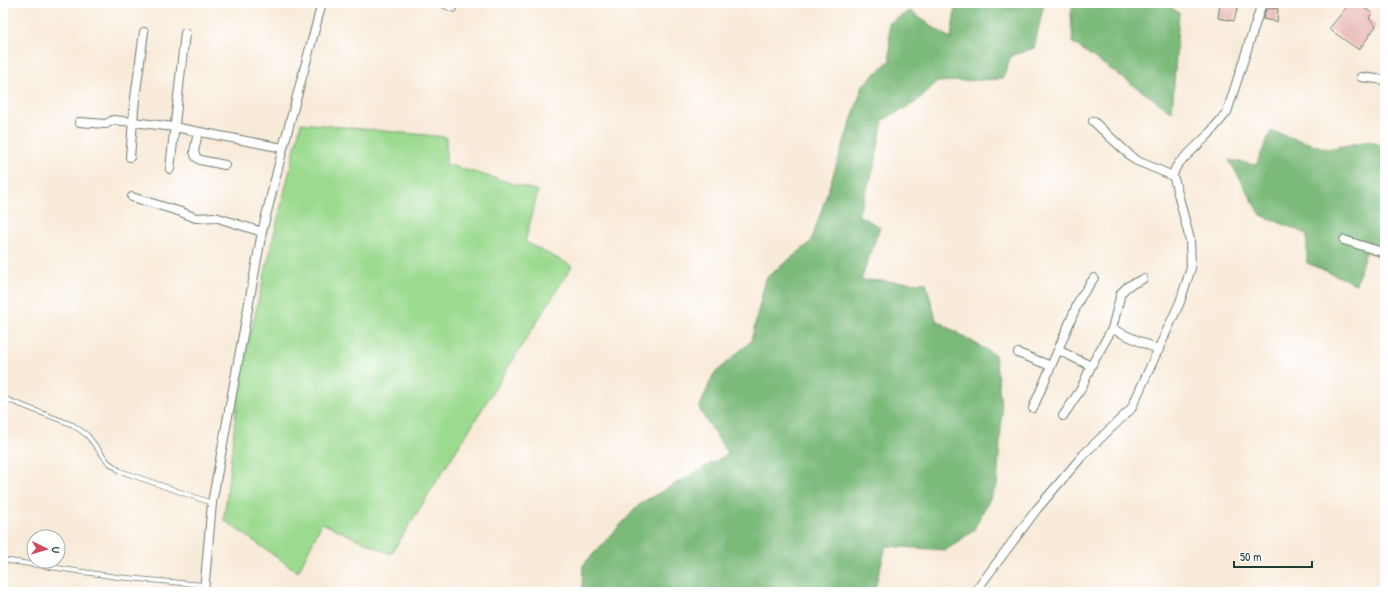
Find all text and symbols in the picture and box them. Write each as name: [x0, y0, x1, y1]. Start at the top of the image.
north arrow: [26, 529, 66, 569]
scale bar: [1234, 543, 1312, 569]
text: U: [49, 546, 63, 554]
text: 50 m: [1240, 548, 1261, 565]

